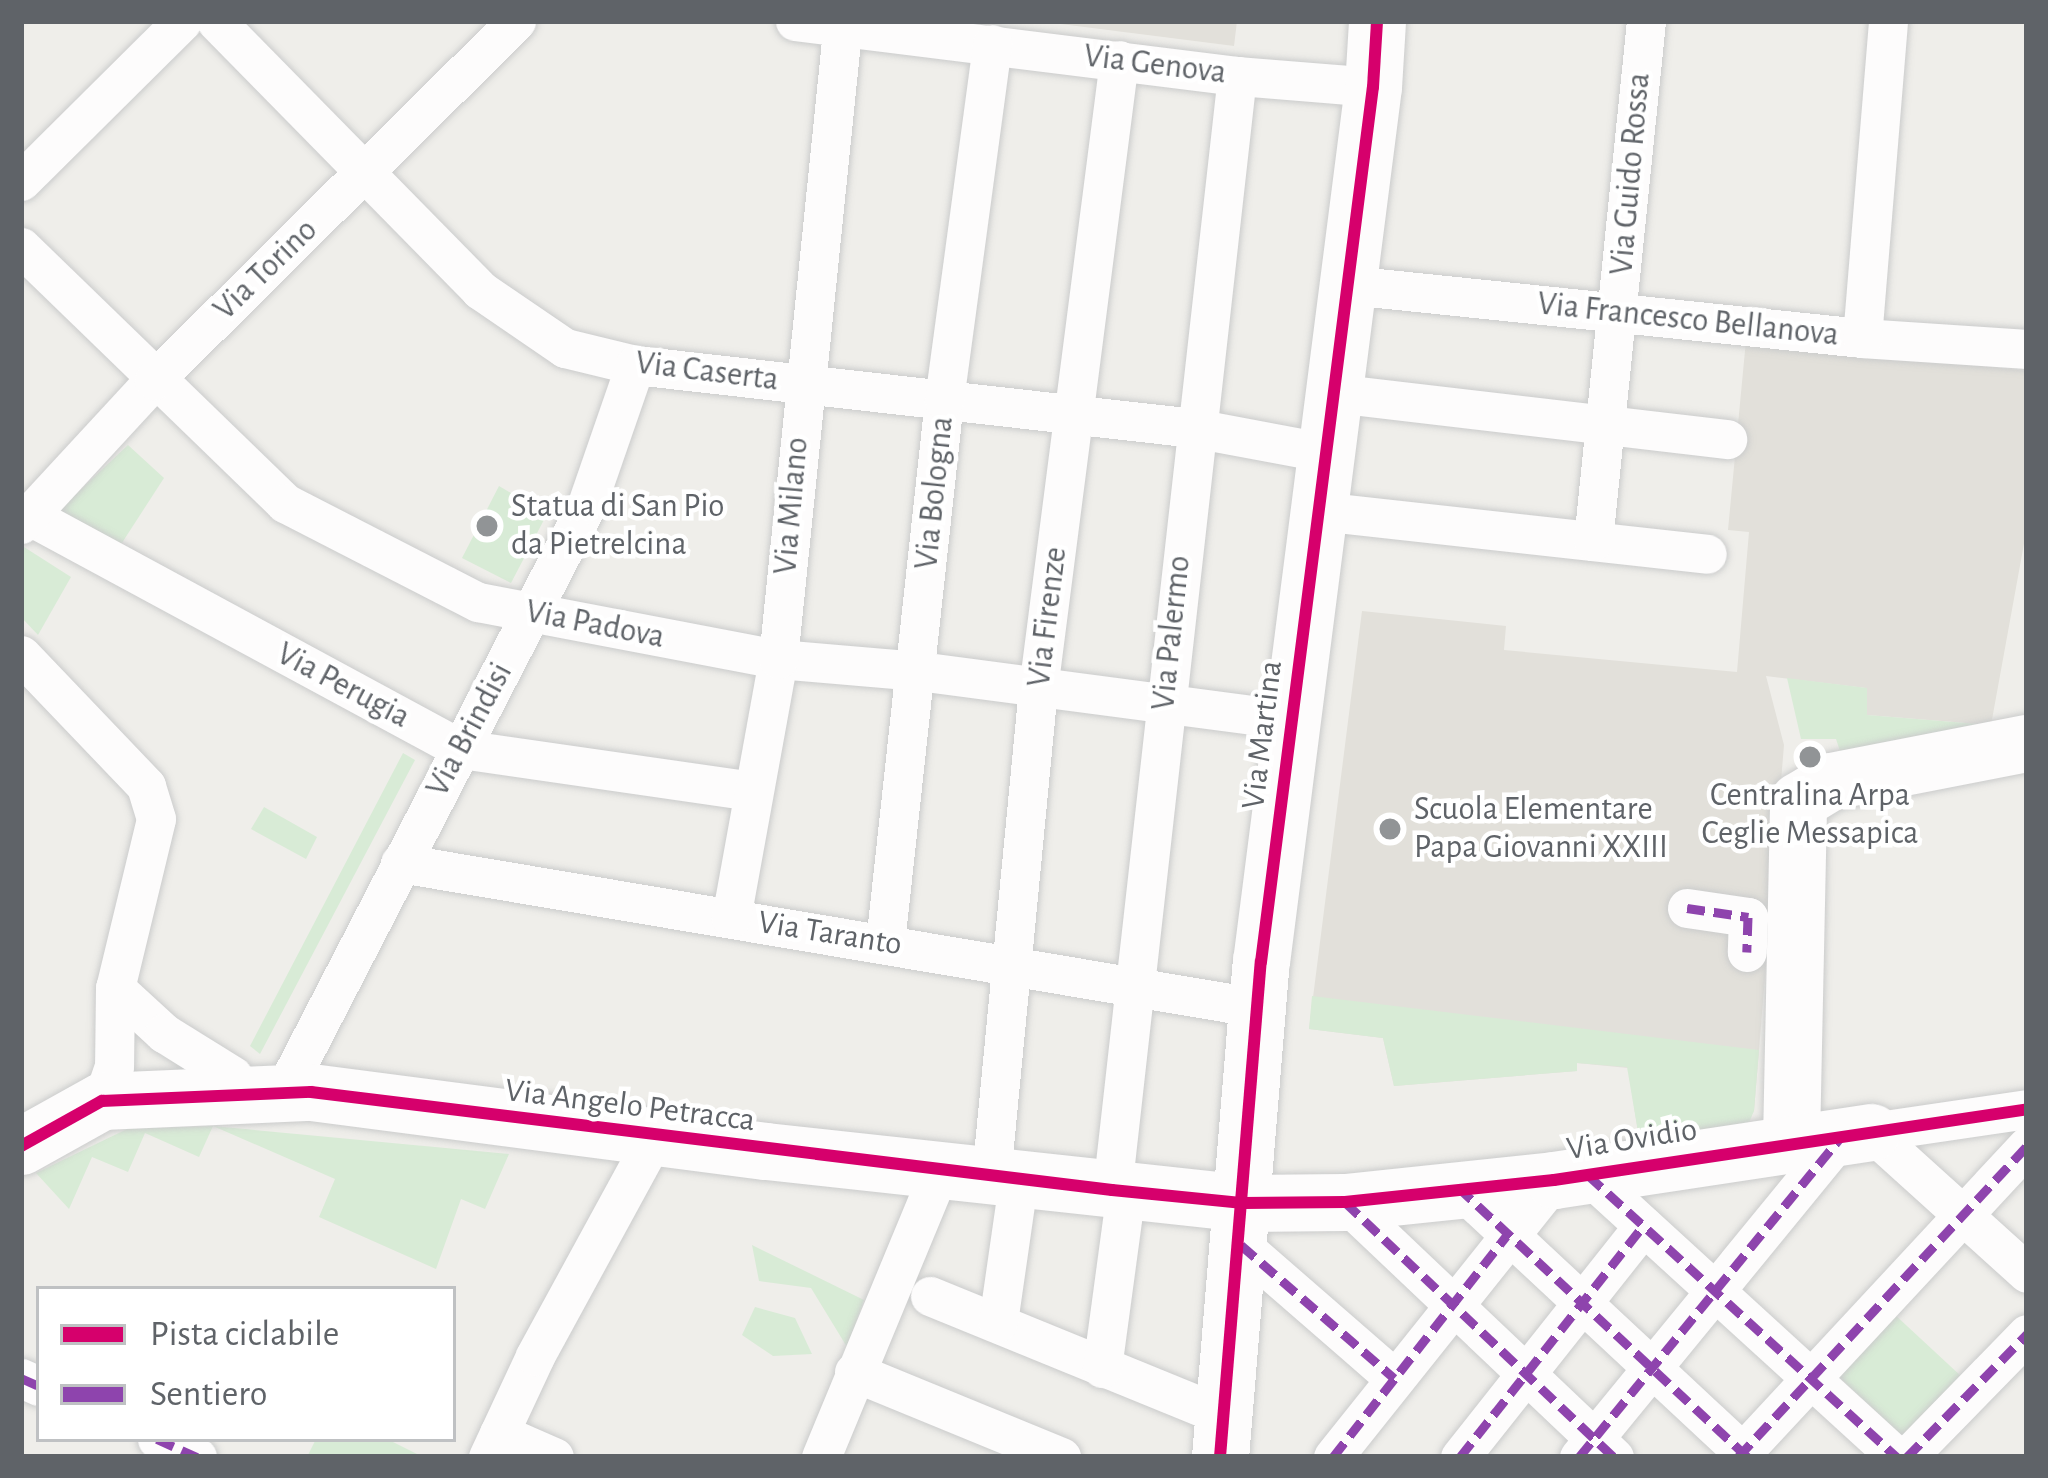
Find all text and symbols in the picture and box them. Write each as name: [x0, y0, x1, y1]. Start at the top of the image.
street label: Via Genova: [1082, 37, 1228, 93]
street label: Via Guido Rossa: [1602, 71, 1660, 277]
street label: Via Torino: [206, 211, 326, 329]
street label: Via Francesco Bellanova: [1536, 285, 1840, 355]
street label: Via Caserta: [633, 344, 781, 400]
street label: Via Bologna: [907, 415, 963, 571]
street label: Via Milano: [766, 436, 818, 576]
place label: Statua di San Pio da Pietrelcina: [511, 487, 725, 565]
marker: Statua di San Pio da Pietrelcina: [474, 513, 500, 539]
street label: Via Firenze: [1020, 545, 1076, 689]
street label: Via Palermo: [1144, 554, 1200, 712]
street label: Via Padova: [522, 592, 668, 658]
street label: Via Perugia: [270, 634, 416, 738]
street label: Via Brindisi: [418, 656, 522, 804]
street label: Via Martina: [1234, 658, 1292, 812]
marker: Centralina Arpa Ceglie Messapica: [1797, 744, 1823, 770]
place label: Centralina Arpa Ceglie Messapica: [1702, 776, 1918, 854]
place label: Scuola Elementare Papa Giovanni XXIII: [1414, 790, 1668, 868]
marker: Scuola Elementare Papa Giovanni XXIII: [1377, 816, 1403, 842]
street label: Via Taranto: [755, 903, 905, 965]
street label: Via Angelo Petracca: [503, 1071, 757, 1141]
street label: Via Ovidio: [1564, 1110, 1700, 1170]
legend: [36, 1286, 456, 1442]
text: Pista ciclabile: [150, 1316, 339, 1352]
text: Sentiero: [150, 1376, 268, 1412]

